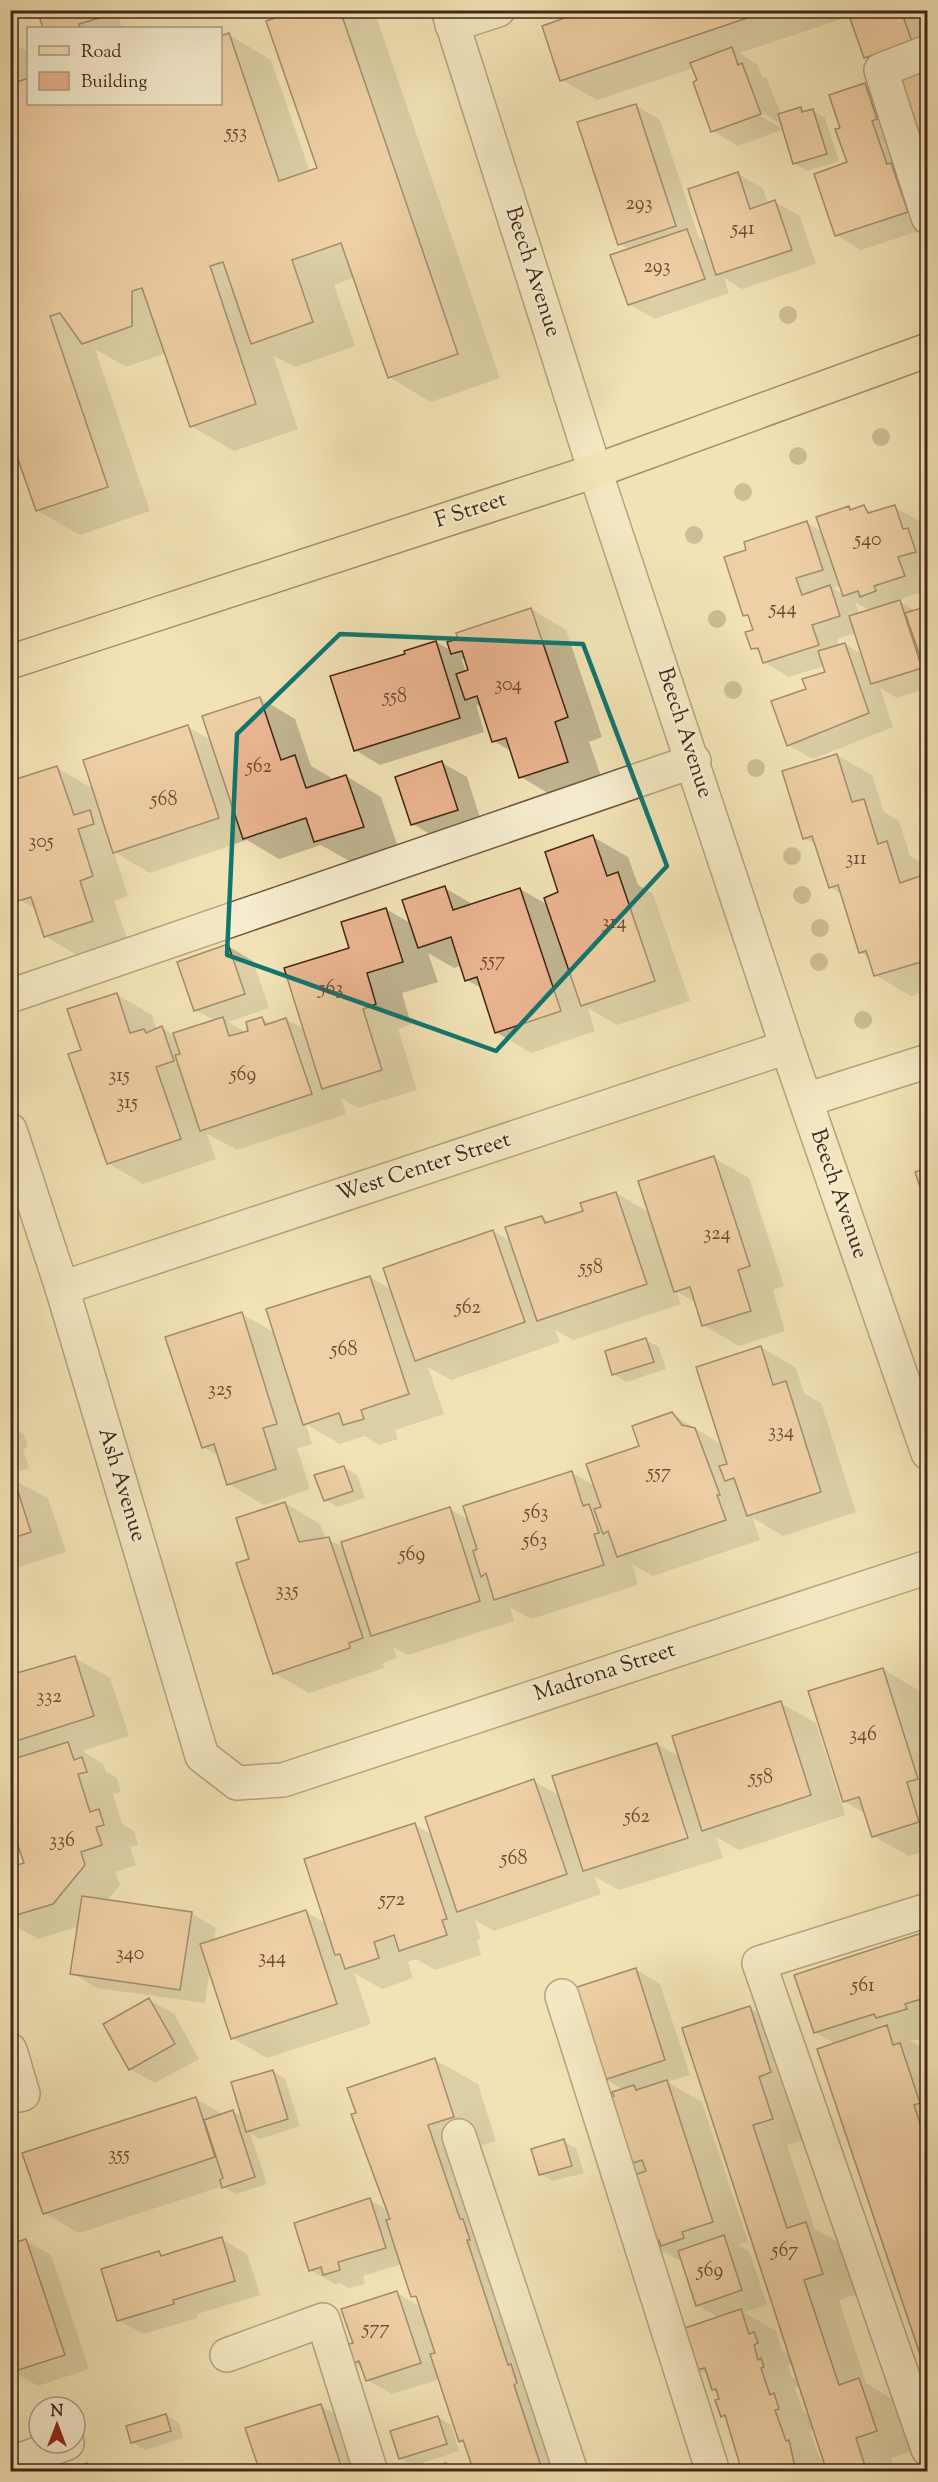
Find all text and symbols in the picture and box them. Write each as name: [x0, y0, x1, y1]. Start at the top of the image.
legend: [27, 27, 222, 105]
text: Road: [81, 40, 121, 66]
text: Building: [81, 70, 147, 96]
house number: 553: [224, 119, 247, 148]
house number: 293: [625, 190, 653, 219]
street label: Beech Avenue: [496, 203, 568, 341]
house number: 541: [730, 215, 755, 244]
house number: 293: [643, 253, 671, 282]
street label: F Street: [431, 484, 511, 538]
house number: 540: [853, 526, 882, 555]
house number: 544: [769, 595, 797, 624]
street label: Beech Avenue: [648, 664, 720, 802]
house number: 304: [494, 671, 522, 700]
house number: 558: [382, 683, 407, 712]
house number: 562: [245, 753, 272, 782]
house number: 568: [150, 786, 177, 815]
house number: 305: [28, 828, 54, 857]
house number: 311: [845, 845, 867, 874]
house number: 314: [602, 909, 626, 938]
house number: 557: [480, 947, 505, 976]
house number: 563: [318, 975, 343, 1004]
house number: 569: [229, 1061, 256, 1090]
house number: 315: [108, 1062, 130, 1091]
house number: 315: [116, 1089, 138, 1118]
street label: West Center Street: [333, 1125, 515, 1211]
street label: Beech Avenue: [801, 1125, 875, 1263]
house number: 324: [703, 1220, 731, 1249]
house number: 558: [578, 1254, 603, 1283]
house number: 562: [454, 1294, 481, 1323]
house number: 568: [330, 1336, 357, 1365]
house number: 325: [208, 1376, 232, 1405]
house number: 334: [768, 1418, 794, 1447]
street label: Ash Avenue: [89, 1424, 153, 1546]
house number: 557: [646, 1459, 671, 1488]
house number: 563: [523, 1499, 548, 1528]
house number: 563: [522, 1527, 547, 1556]
house number: 569: [398, 1541, 425, 1570]
house number: 335: [276, 1577, 299, 1606]
street label: Madrona Street: [530, 1635, 680, 1711]
house number: 332: [36, 1683, 62, 1712]
house number: 346: [849, 1721, 877, 1750]
house number: 558: [748, 1764, 773, 1793]
house number: 562: [623, 1803, 650, 1832]
house number: 336: [49, 1827, 75, 1856]
house number: 568: [500, 1845, 527, 1874]
house number: 572: [378, 1886, 405, 1915]
house number: 340: [116, 1940, 144, 1969]
house number: 344: [258, 1944, 286, 1973]
house number: 561: [850, 1972, 875, 2001]
house number: 355: [108, 2141, 130, 2170]
house number: 567: [771, 2237, 798, 2266]
house number: 569: [696, 2257, 723, 2286]
house number: 577: [362, 2315, 389, 2344]
north arrow: [27, 2395, 87, 2455]
text: N: [51, 2401, 64, 2424]

